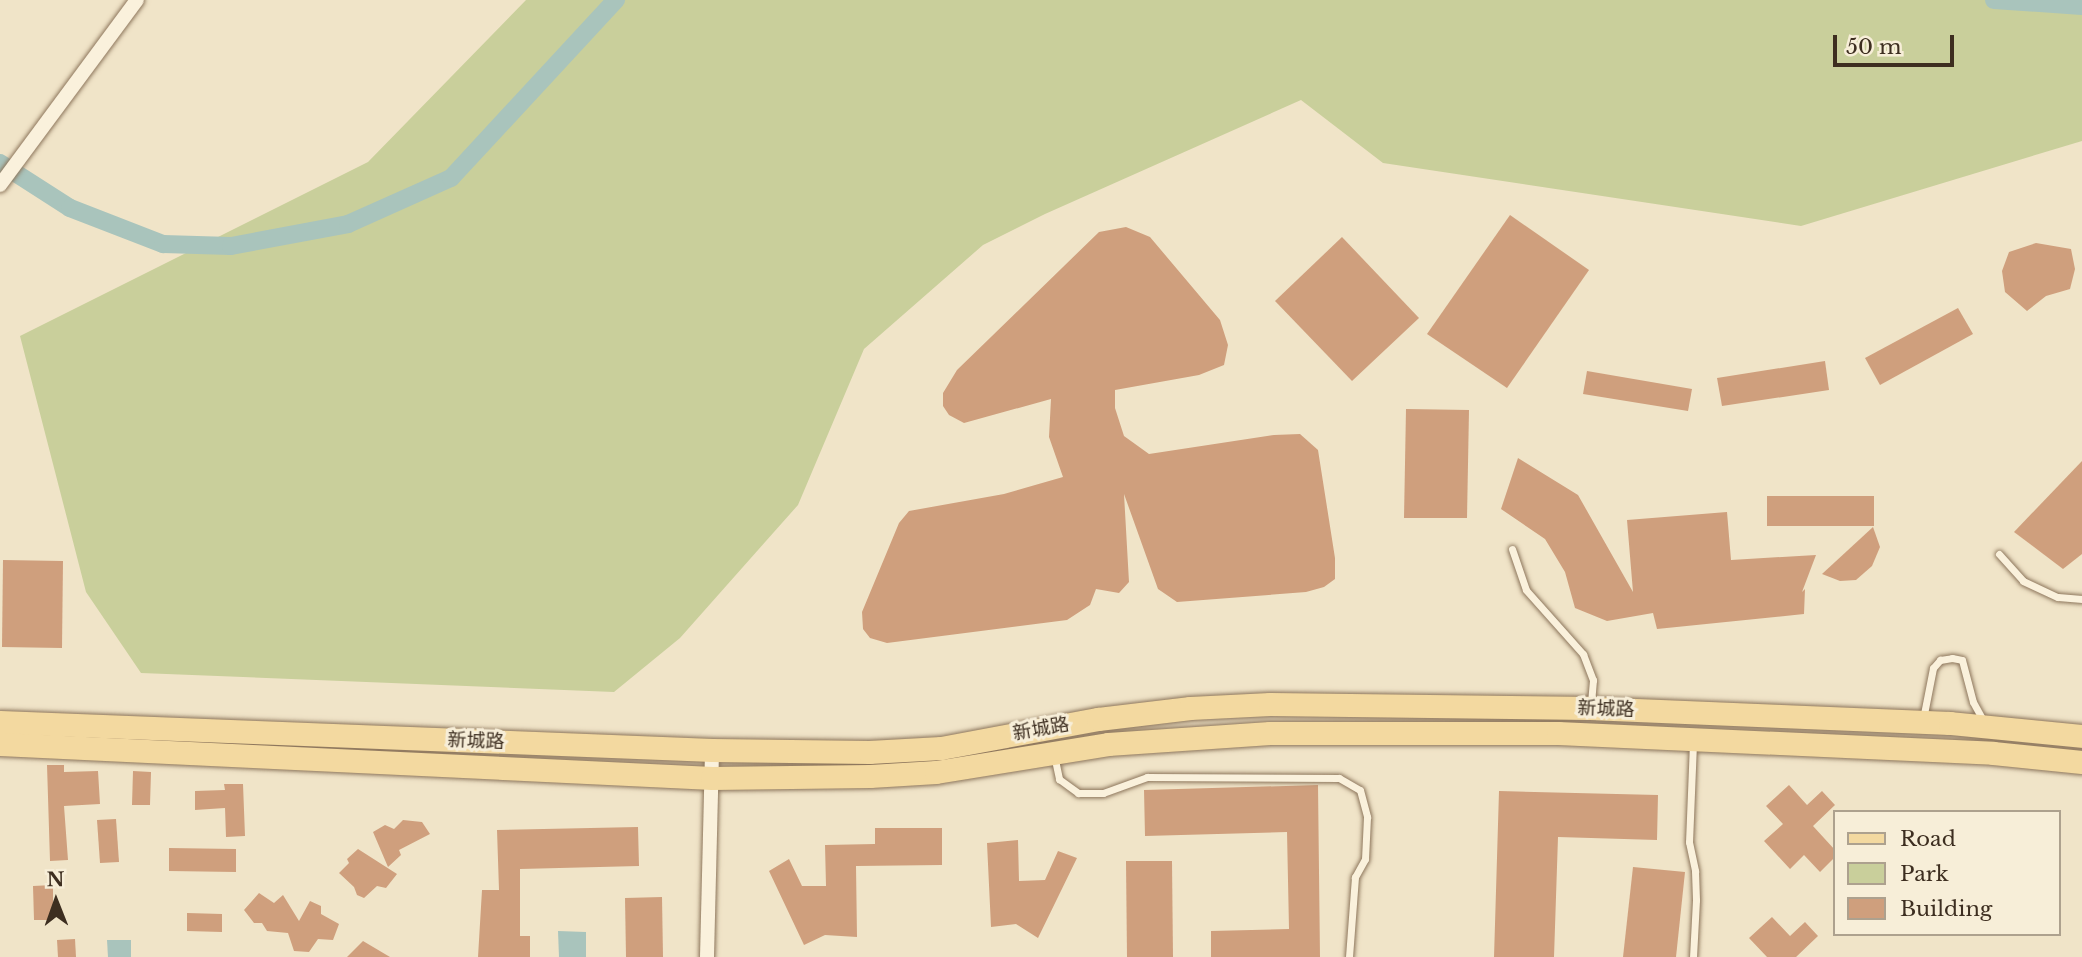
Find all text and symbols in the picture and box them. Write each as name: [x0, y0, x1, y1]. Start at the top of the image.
scale bar: [1837, 21, 1958, 65]
text: 50 m: [1846, 34, 1901, 60]
street label: 新城路: [1577, 697, 1635, 721]
street label: 新城路: [1011, 713, 1071, 745]
street label: 新城路: [447, 729, 505, 753]
legend: [1834, 810, 2061, 936]
text: Road: [1900, 826, 1956, 852]
text: Park: [1900, 861, 1949, 887]
north arrow: [21, 866, 91, 936]
text: N: [46, 868, 65, 891]
text: Building: [1900, 896, 1992, 922]

